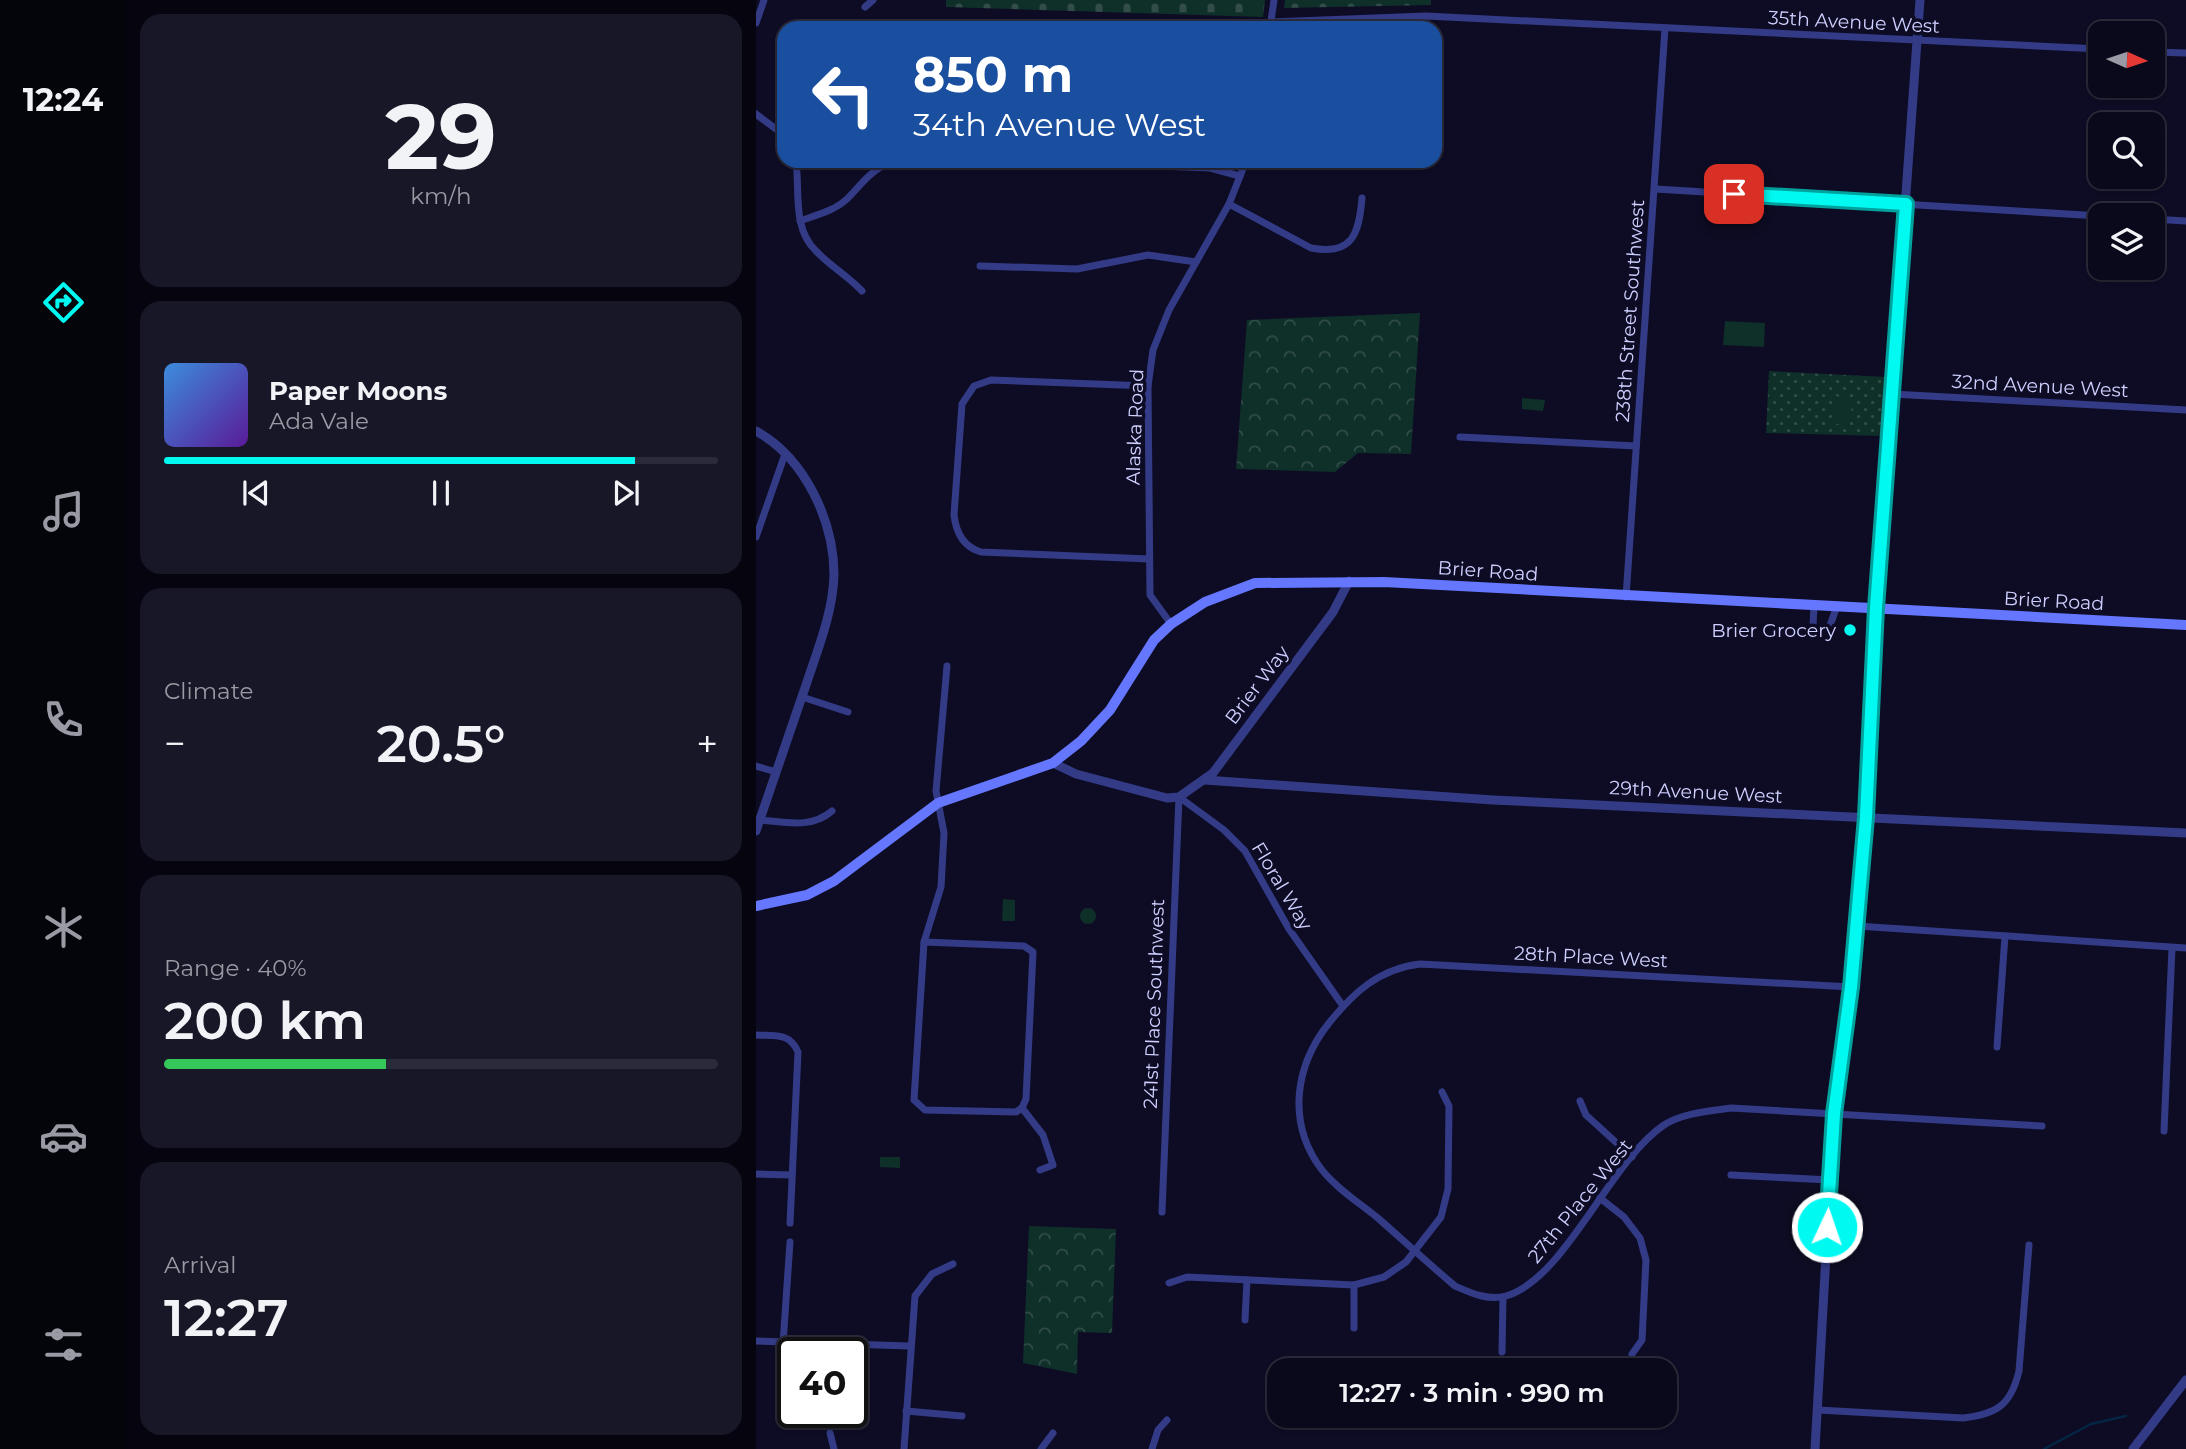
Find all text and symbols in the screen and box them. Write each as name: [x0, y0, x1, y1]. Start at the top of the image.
street label: 35th Avenue West: [1768, 6, 1941, 38]
north arrow: [2088, 21, 2165, 98]
map controls: [2088, 21, 2165, 280]
text: 850 m: [913, 45, 1073, 104]
icon: left: [798, 49, 889, 140]
text: 12:24: [23, 80, 103, 119]
text: 29: [385, 81, 497, 192]
text: 34th Avenue West: [913, 105, 1206, 144]
button: search: [2088, 112, 2165, 189]
pin: [1704, 164, 1764, 224]
icon: arrive: [1715, 175, 1753, 213]
text: km/h: [410, 182, 472, 210]
street label: 238th Street Southwest: [1611, 199, 1649, 423]
button: layers: [2088, 203, 2165, 280]
icon: directions: [39, 278, 88, 327]
street label: Alaska Road: [1121, 369, 1149, 485]
street label: 32nd Avenue West: [1951, 370, 2129, 402]
text: Paper Moons: [269, 375, 447, 407]
text: Ada Vale: [269, 407, 369, 435]
icon: previous: [237, 474, 275, 512]
icon: pause: [422, 474, 460, 512]
icon: next: [607, 474, 645, 512]
icon: music: [39, 487, 88, 536]
street label: Brier Road: [1437, 556, 1539, 586]
street label: Brier Road: [2003, 587, 2105, 615]
place label: Brier Grocery: [1711, 619, 1837, 642]
marker: Brier Grocery: [1842, 622, 1858, 638]
street label: Brier Way: [1220, 641, 1294, 729]
text: Climate: [164, 677, 253, 705]
icon: phone: [39, 695, 88, 744]
text: 20.5°: [377, 712, 505, 775]
text: −: [164, 720, 186, 767]
text: +: [696, 720, 718, 767]
street label: 29th Avenue West: [1609, 776, 1783, 808]
street label: Floral Way: [1247, 838, 1318, 935]
street label: 241st Place Southwest: [1139, 898, 1169, 1109]
icon: climate: [39, 903, 88, 952]
street label: 28th Place West: [1514, 941, 1669, 973]
text: Range · 40%: [164, 954, 307, 982]
text: 200 km: [164, 989, 366, 1052]
icon: car: [39, 1112, 88, 1161]
street label: 27th Place West: [1523, 1134, 1637, 1268]
position arrow: [1790, 1190, 1864, 1264]
text: Arrival: [164, 1251, 237, 1279]
text: 12:27: [164, 1286, 289, 1349]
icon: filters: [39, 1320, 88, 1369]
speed limit sign: 40: [777, 1337, 868, 1428]
text: 12:27 · 3 min · 990 m: [1339, 1377, 1605, 1409]

